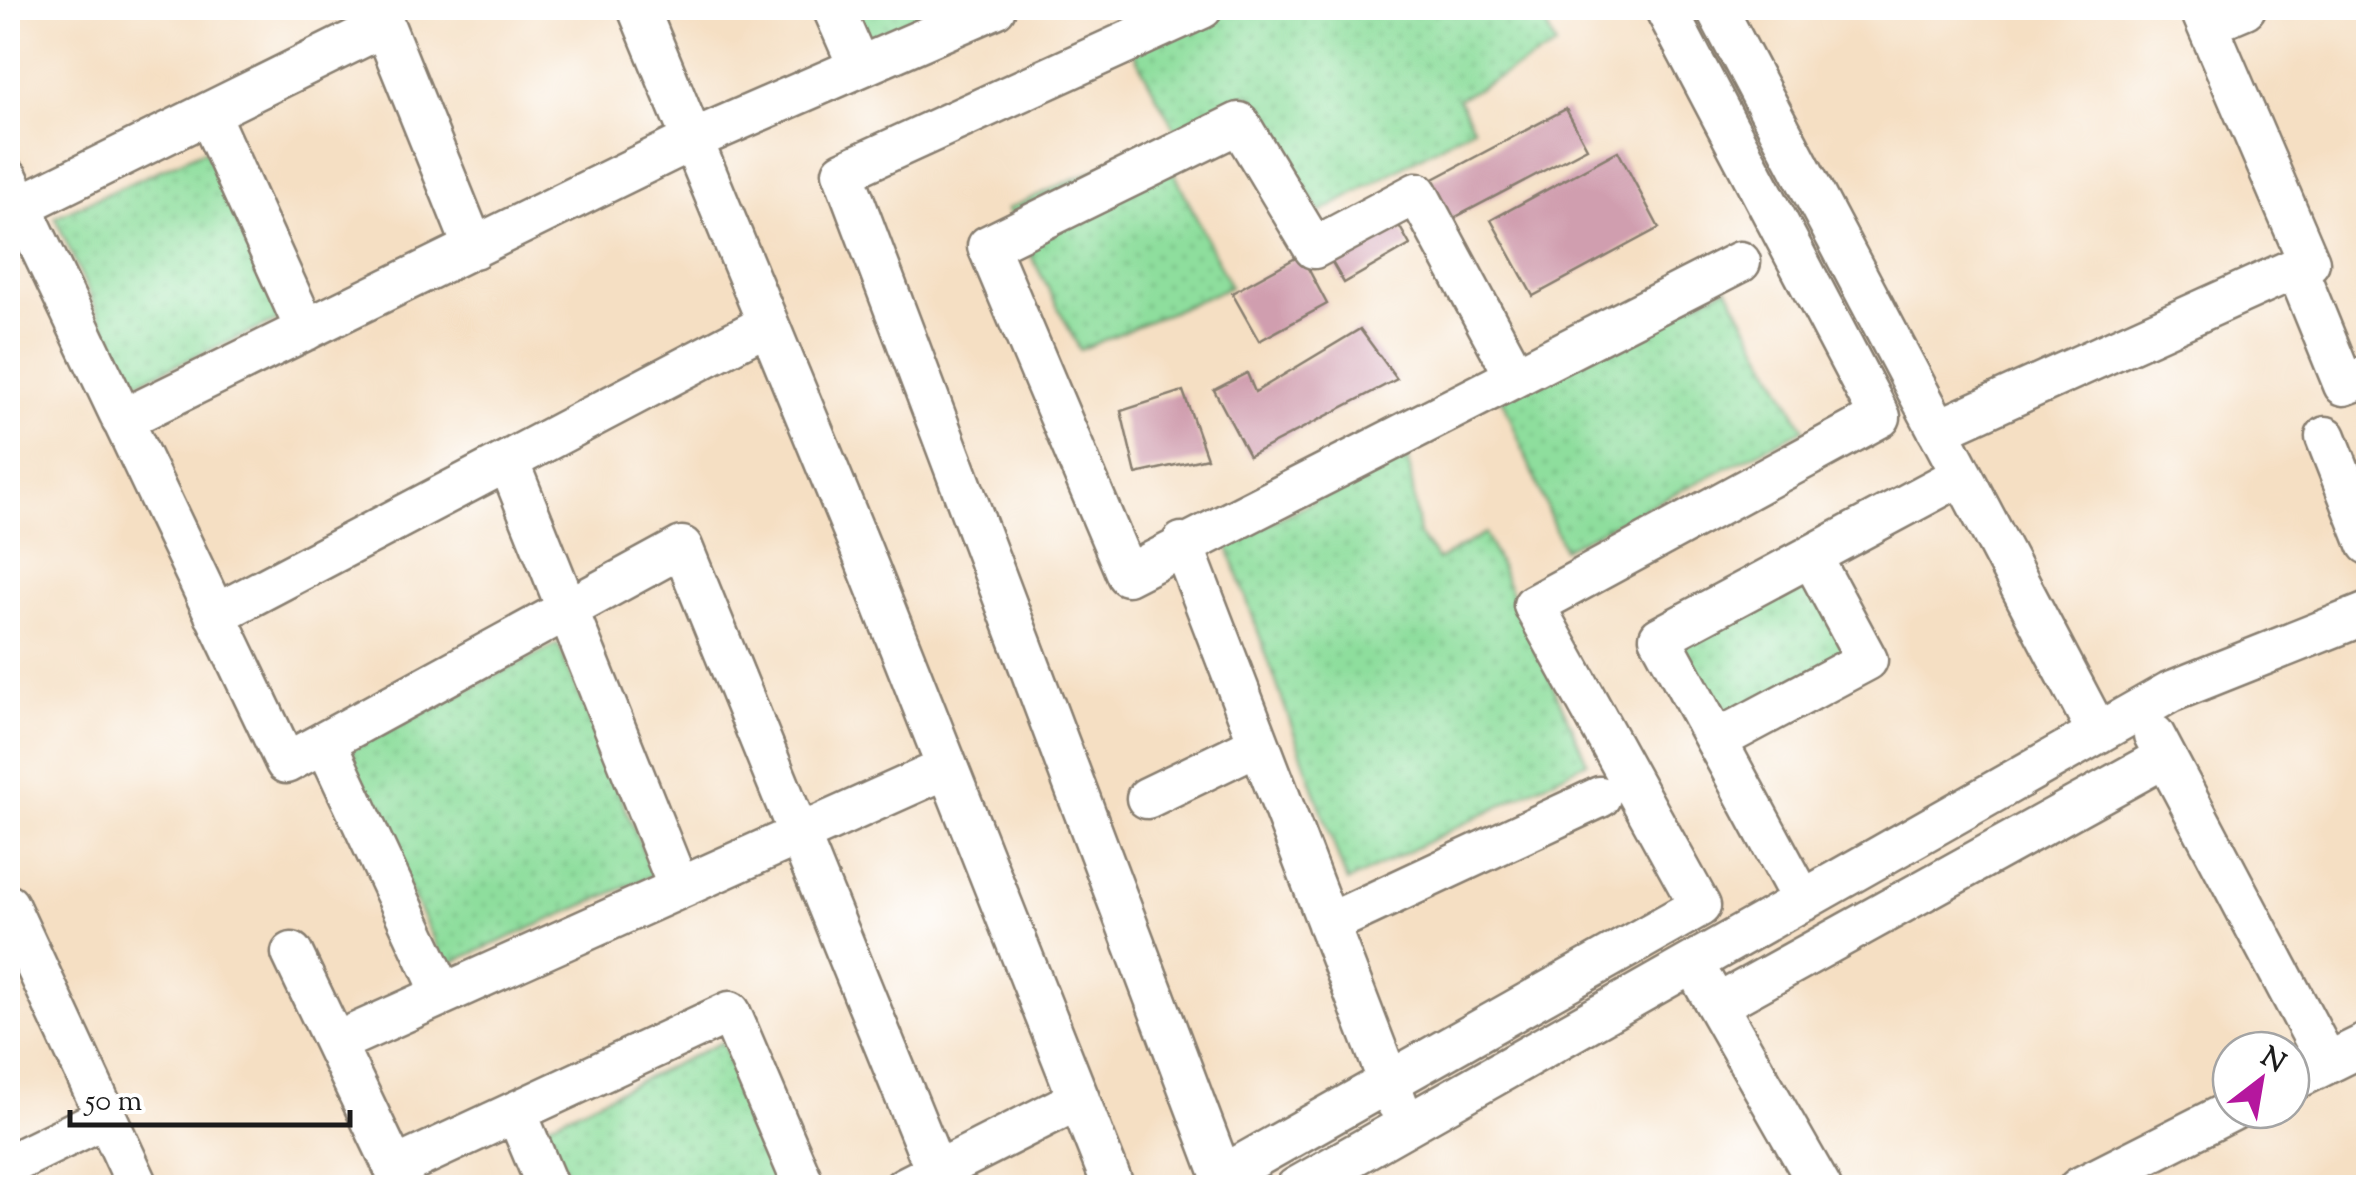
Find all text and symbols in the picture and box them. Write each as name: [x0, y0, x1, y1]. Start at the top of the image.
north arrow: [2211, 1030, 2311, 1130]
text: N: [2252, 1038, 2292, 1084]
scale bar: [70, 1065, 350, 1127]
text: 50 m: [83, 1081, 143, 1124]

